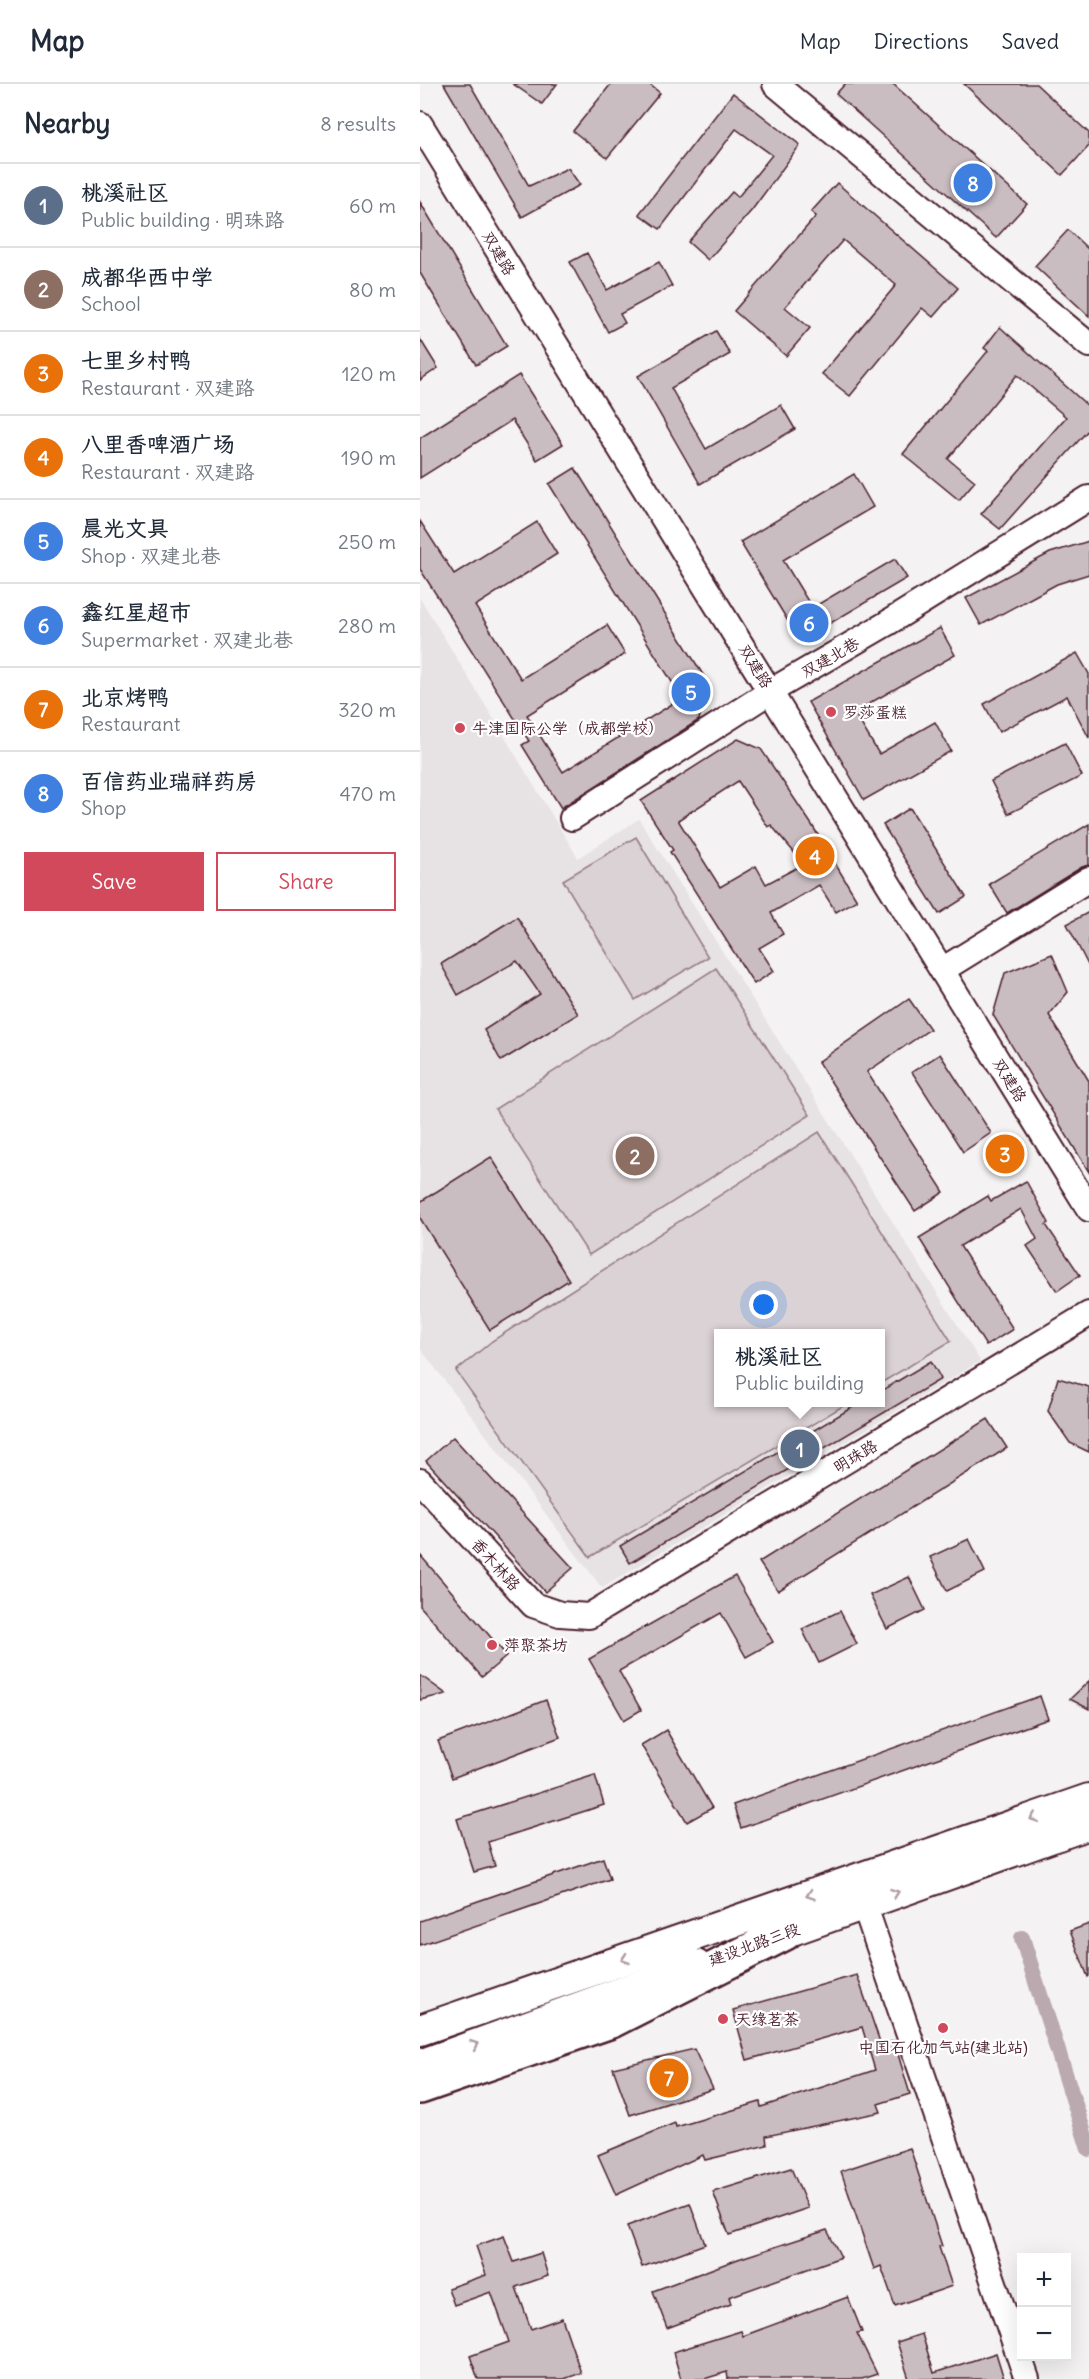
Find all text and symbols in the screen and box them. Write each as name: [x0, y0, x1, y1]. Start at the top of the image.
text: Map: [30, 23, 84, 59]
text: Map: [800, 28, 841, 55]
text: Directions: [874, 28, 968, 55]
text: Saved: [1001, 28, 1059, 55]
text: Nearby: [24, 107, 110, 140]
text: 8 results: [320, 111, 396, 136]
pin: 8: [954, 160, 992, 206]
text: 桃溪社区: [81, 178, 169, 206]
text: 1: [40, 193, 47, 218]
text: 60 m: [349, 193, 396, 218]
text: Public building · 明珠路: [81, 207, 284, 232]
street label: 双建路: [478, 227, 520, 279]
text: 成都华西中学: [81, 263, 213, 291]
text: 2: [38, 277, 49, 302]
text: 80 m: [349, 277, 396, 302]
text: School: [81, 291, 141, 316]
text: 七里乡村鸭: [81, 346, 191, 374]
text: 3: [38, 361, 49, 386]
text: 120 m: [342, 361, 396, 386]
text: Restaurant · 双建路: [81, 375, 254, 400]
text: 八里香啤酒广场: [81, 430, 235, 458]
text: 4: [38, 445, 49, 470]
text: 190 m: [341, 445, 396, 470]
text: Restaurant · 双建路: [81, 459, 254, 484]
text: 晨光文具: [81, 514, 169, 542]
text: 5: [38, 529, 49, 554]
text: 250 m: [338, 529, 396, 554]
text: Shop · 双建北巷: [81, 543, 220, 568]
text: 鑫红星超市: [81, 598, 191, 626]
pin: 6: [790, 600, 828, 646]
text: 6: [38, 613, 49, 638]
text: 280 m: [338, 613, 396, 638]
text: Supermarket · 双建北巷: [81, 627, 293, 652]
street label: 双建北巷: [797, 632, 863, 682]
street label: 双建路: [735, 640, 777, 692]
pin: 5: [672, 670, 710, 714]
text: 北京烤鸭: [81, 683, 169, 711]
text: 7: [39, 697, 48, 722]
text: 320 m: [338, 697, 396, 722]
place label: 罗莎蛋糕: [843, 702, 907, 722]
marker: 罗莎蛋糕: [824, 705, 838, 719]
text: Restaurant: [81, 711, 180, 736]
place label: 牛津国际公学（成都学校）: [472, 718, 664, 738]
marker: 牛津国际公学（成都学校）: [453, 721, 467, 735]
text: 百信药业瑞祥药房: [81, 767, 257, 795]
text: 8: [38, 781, 49, 806]
text: 470 m: [339, 781, 396, 806]
text: Shop: [81, 795, 126, 820]
pin: 4: [796, 834, 834, 878]
button: Save: [24, 852, 204, 911]
button: Share: [216, 852, 396, 911]
street label: 双建路: [989, 1054, 1031, 1106]
pin: 3: [986, 1132, 1024, 1176]
pin: 2: [616, 1134, 654, 1178]
your location: [749, 1290, 778, 1319]
popup: [714, 1329, 885, 1407]
text: 桃溪社区: [735, 1342, 823, 1370]
text: Public building: [735, 1370, 864, 1395]
pin: 1: [780, 1426, 820, 1472]
street label: 明珠路: [829, 1435, 881, 1477]
street label: 香木林路: [467, 1534, 525, 1594]
place label: 萍聚茶坊: [504, 1635, 568, 1655]
marker: 萍聚茶坊: [485, 1638, 499, 1652]
one-way arrow: [1029, 1810, 1040, 1823]
one-way arrow: [805, 1888, 816, 1901]
one-way arrow: [890, 1888, 900, 1901]
street label: 建设北路三段: [705, 1918, 803, 1970]
one-way arrow: [620, 1951, 631, 1964]
place label: 天缘茗茶: [735, 2009, 799, 2029]
marker: 天缘茗茶: [716, 2012, 730, 2026]
marker: 中国石化加气站(建北站): [936, 2021, 950, 2035]
place label: 中国石化加气站(建北站): [858, 2037, 1028, 2057]
one-way arrow: [469, 2040, 480, 2052]
pin: 7: [650, 2056, 688, 2100]
map controls: [1017, 2253, 1071, 2361]
button: +: [1017, 2253, 1071, 2307]
button: −: [1017, 2307, 1071, 2361]

